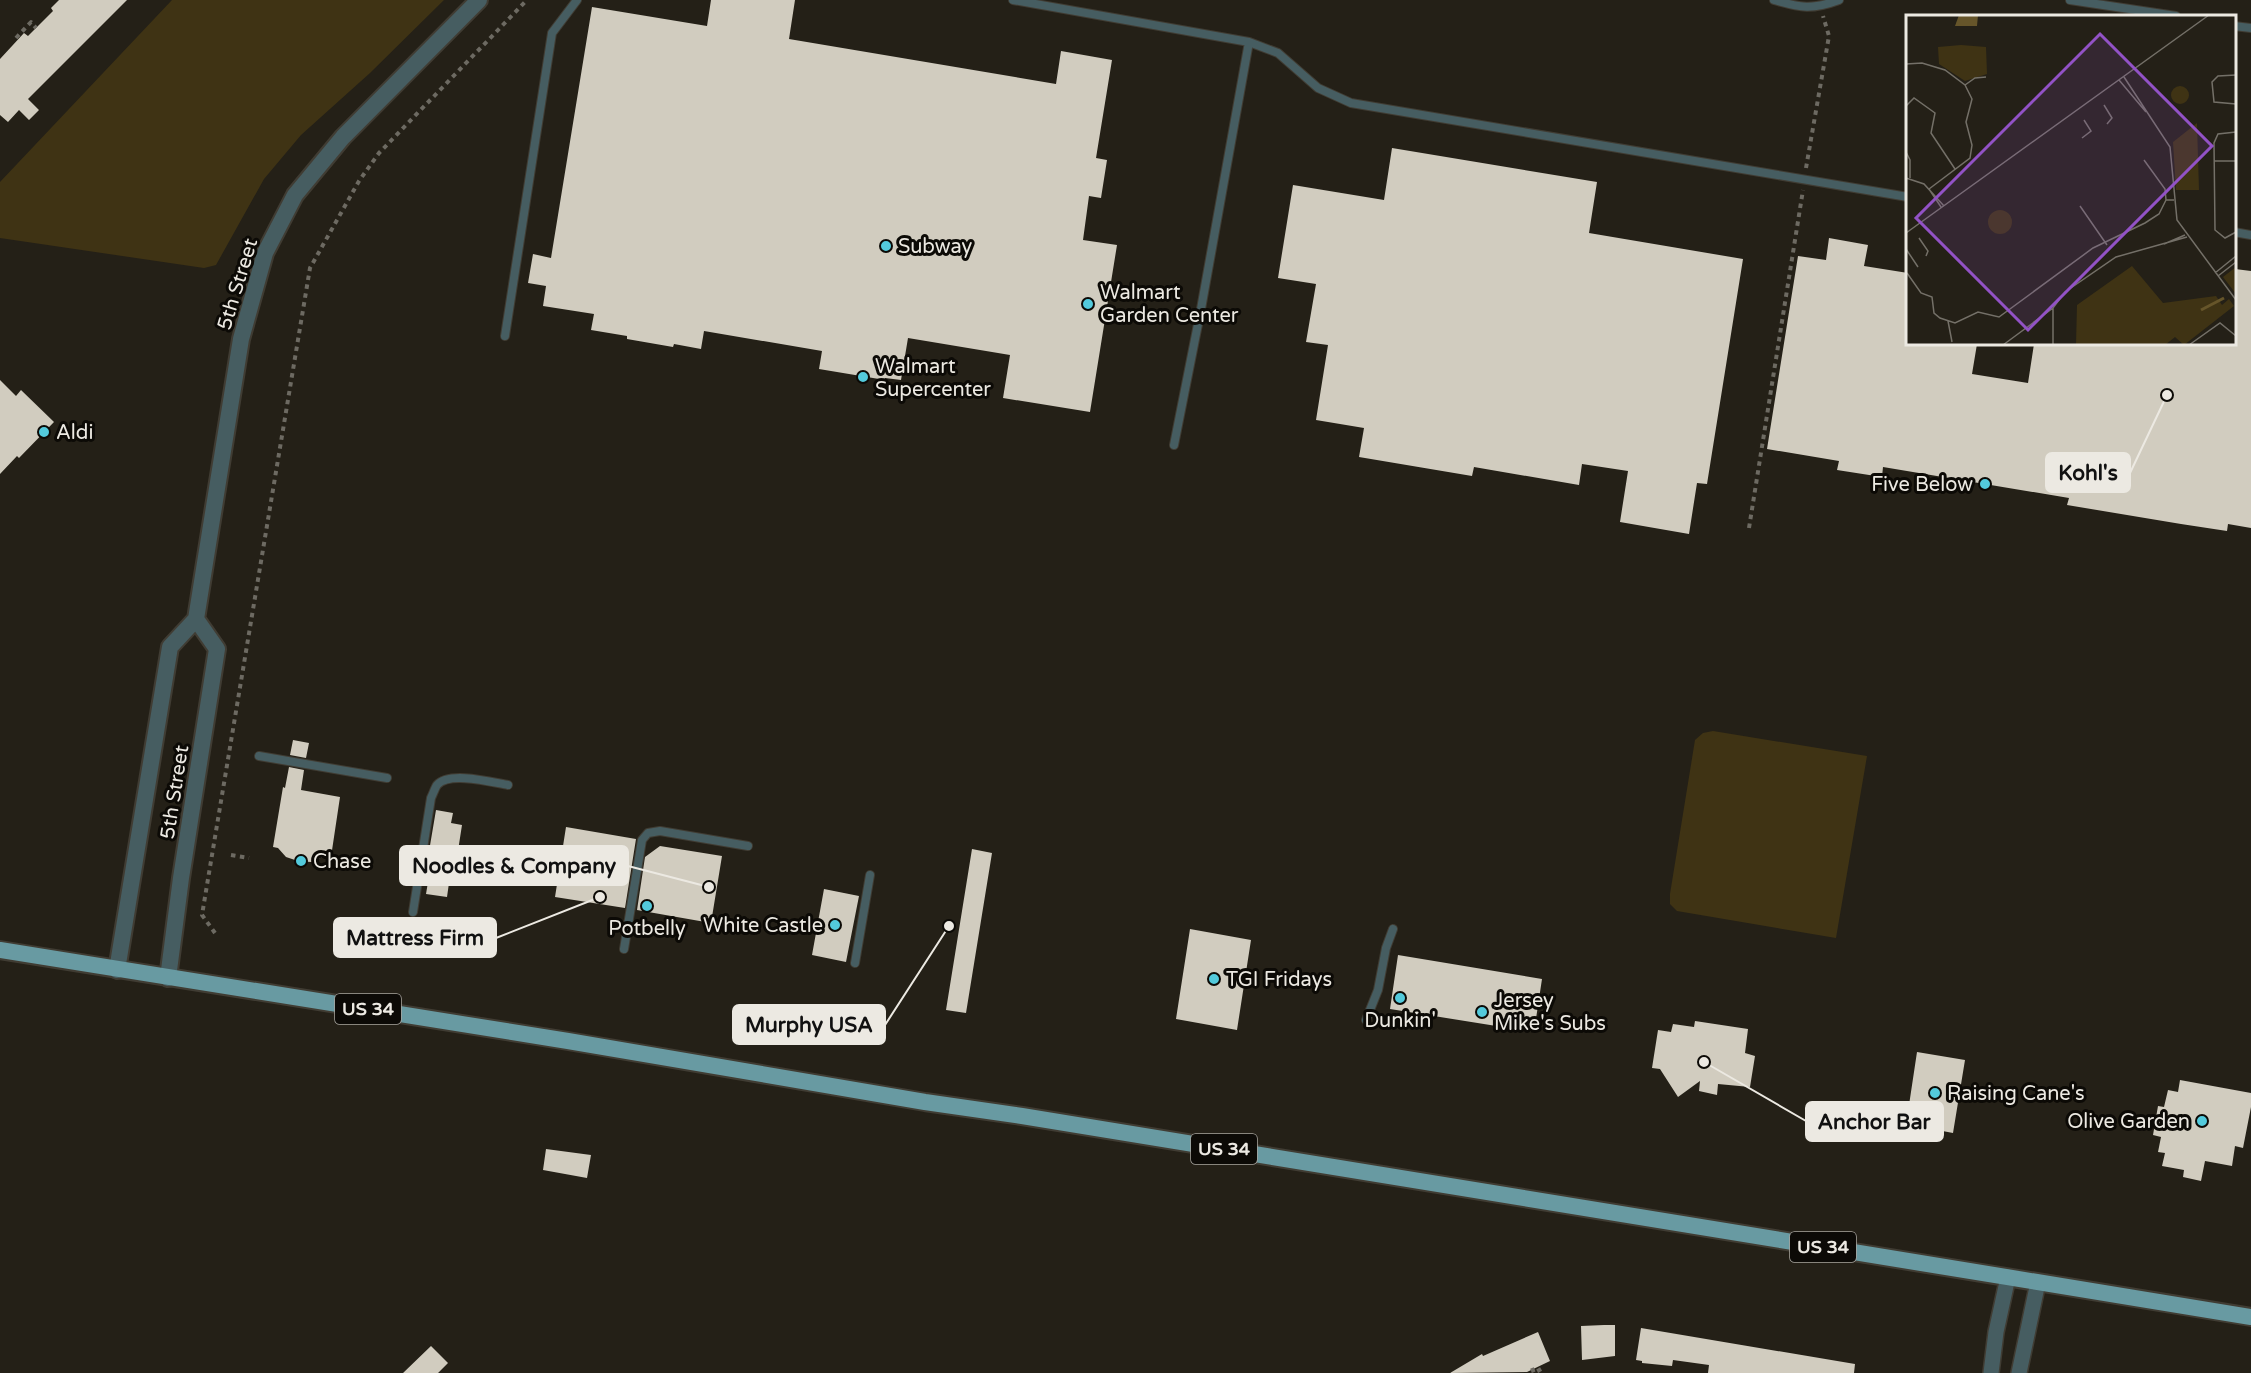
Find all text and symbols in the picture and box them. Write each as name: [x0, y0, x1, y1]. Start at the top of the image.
inset map: [1906, 15, 2236, 345]
street label: 5th Street: [213, 235, 263, 333]
place label: Subway: [898, 235, 973, 259]
marker: Subway: [879, 239, 893, 253]
place label: Walmart Garden Center: [1100, 281, 1239, 328]
marker: Walmart Garden Center: [1081, 297, 1095, 311]
place label: Walmart Supercenter: [875, 355, 991, 402]
marker: Walmart Supercenter: [856, 370, 870, 384]
place label: Aldi: [56, 421, 93, 445]
marker: Aldi: [37, 425, 51, 439]
callout: Kohl's: [2046, 453, 2130, 492]
text: Kohl's: [2058, 461, 2118, 486]
place label: Five Below: [1871, 473, 1973, 497]
marker: Five Below: [1978, 477, 1992, 491]
street label: 5th Street: [156, 743, 194, 841]
callout: Noodles & Company: [400, 846, 628, 885]
place label: Chase: [313, 850, 371, 874]
marker: Chase: [294, 854, 308, 868]
text: Noodles & Company: [412, 854, 617, 879]
marker: Potbelly: [640, 899, 654, 913]
place label: White Castle: [703, 914, 823, 938]
place label: Potbelly: [608, 917, 686, 941]
callout: Mattress Firm: [334, 918, 496, 957]
marker: White Castle: [828, 918, 842, 932]
text: Mattress Firm: [346, 926, 484, 951]
place label: TGI Fridays: [1226, 968, 1332, 992]
marker: TGI Fridays: [1207, 972, 1221, 986]
place label: Jersey Mike's Subs: [1494, 989, 1606, 1036]
marker: Dunkin': [1393, 991, 1407, 1005]
road number: US 34: [335, 994, 401, 1024]
callout: Murphy USA: [733, 1005, 885, 1044]
marker: Jersey Mike's Subs: [1475, 1005, 1489, 1019]
place label: Dunkin': [1364, 1009, 1436, 1033]
text: Murphy USA: [745, 1013, 873, 1038]
place label: Raising Cane's: [1947, 1082, 2085, 1106]
marker: Raising Cane's: [1928, 1086, 1942, 1100]
callout: Anchor Bar: [1806, 1102, 1943, 1141]
text: Anchor Bar: [1818, 1110, 1931, 1135]
place label: Olive Garden: [2067, 1110, 2190, 1134]
marker: Olive Garden: [2195, 1114, 2209, 1128]
road number: US 34: [1191, 1134, 1257, 1164]
road number: US 34: [1790, 1232, 1856, 1262]

